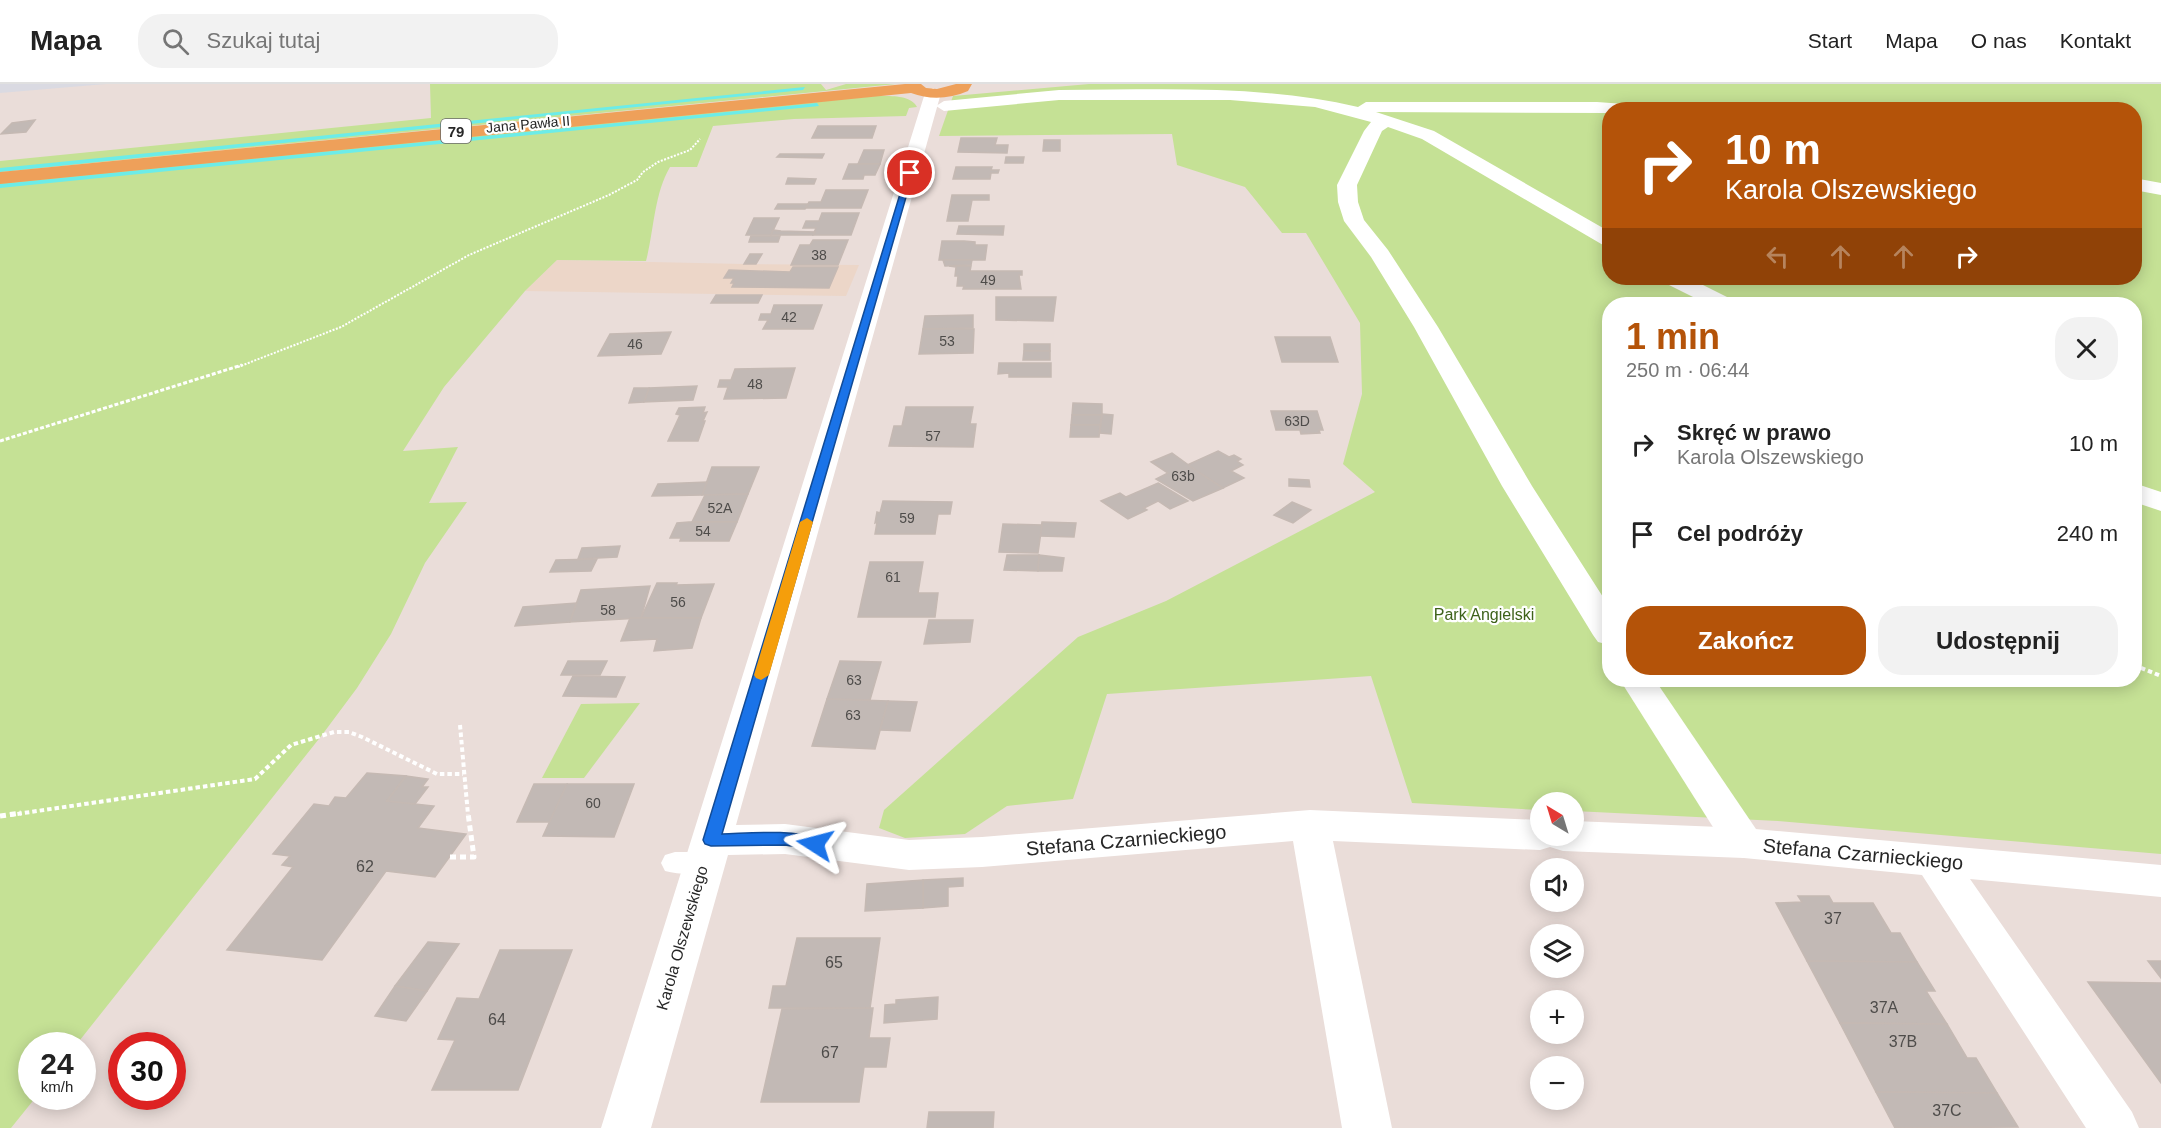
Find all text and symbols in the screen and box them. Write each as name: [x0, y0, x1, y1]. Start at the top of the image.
search box: [138, 14, 558, 68]
text: Mapa: [30, 25, 102, 56]
icon: search: [159, 25, 192, 58]
text: Szukaj tutaj: [207, 28, 320, 53]
text: Start: [1808, 29, 1852, 52]
text: Mapa: [1885, 29, 1938, 52]
text: O nas: [1971, 29, 2027, 52]
text: Kontakt: [2060, 29, 2131, 52]
street label: Jana Pawła II: [485, 112, 571, 136]
road number: 79: [441, 119, 471, 143]
icon: right: [1626, 126, 1704, 204]
text: 10 m: [1725, 126, 1821, 173]
pin: [884, 147, 935, 198]
icon: arrive: [893, 156, 926, 189]
text: Karola Olszewskiego: [1725, 175, 1977, 205]
icon: left: [1761, 240, 1794, 273]
icon: ahead: [1824, 240, 1857, 273]
icon: ahead: [1887, 240, 1920, 273]
icon: right: [1950, 240, 1983, 273]
house number: 38: [811, 247, 827, 263]
house number: 49: [980, 272, 996, 288]
house number: 42: [781, 309, 797, 325]
text: 1 min: [1626, 316, 1720, 357]
button: close: [2055, 317, 2118, 380]
house number: 53: [939, 333, 955, 349]
house number: 46: [627, 336, 643, 352]
text: 250 m · 06:44: [1626, 359, 1749, 381]
house number: 48: [747, 376, 763, 392]
house number: 63D: [1284, 413, 1310, 429]
text: Skręć w prawo: [1677, 420, 1831, 445]
house number: 57: [925, 428, 941, 444]
icon: right: [1626, 428, 1659, 461]
text: 10 m: [2069, 431, 2118, 456]
text: Karola Olszewskiego: [1677, 446, 1864, 468]
house number: 63b: [1171, 468, 1195, 484]
house number: 52A: [708, 500, 733, 516]
house number: 59: [899, 510, 915, 526]
icon: arrive: [1626, 518, 1659, 551]
text: Cel podróży: [1677, 521, 1803, 546]
text: 240 m: [2057, 521, 2118, 546]
house number: 54: [695, 523, 711, 539]
house number: 61: [885, 569, 901, 585]
house number: 56: [670, 594, 686, 610]
house number: 58: [600, 602, 616, 618]
park label: Park Angielski: [1434, 606, 1534, 623]
button: Zakończ: [1626, 606, 1866, 675]
button: Udostępnij: [1878, 606, 2118, 675]
house number: 63: [846, 672, 862, 688]
house number: 63: [845, 707, 861, 723]
north arrow: [1530, 792, 1584, 846]
map controls: [1530, 792, 1584, 1110]
house number: 60: [585, 795, 601, 811]
position arrow: [783, 812, 847, 876]
street label: Stefana Czarnieckiego: [1025, 820, 1227, 860]
street label: Stefana Czarnieckiego: [1762, 834, 1964, 874]
house number: 62: [356, 858, 374, 875]
button: sound: [1530, 858, 1584, 912]
street label: Karola Olszewskiego: [653, 864, 711, 1012]
house number: 37: [1824, 910, 1842, 927]
button: layers: [1530, 924, 1584, 978]
house number: 65: [825, 954, 843, 971]
button: +: [1530, 990, 1584, 1044]
house number: 37A: [1870, 999, 1899, 1016]
house number: 64: [488, 1011, 506, 1028]
speed limit sign: 30: [108, 1032, 186, 1110]
house number: 37B: [1889, 1033, 1917, 1050]
house number: 67: [821, 1044, 839, 1061]
text: 24: [40, 1047, 74, 1080]
button: −: [1530, 1056, 1584, 1110]
text: km/h: [41, 1078, 73, 1095]
house number: 37C: [1932, 1102, 1962, 1119]

